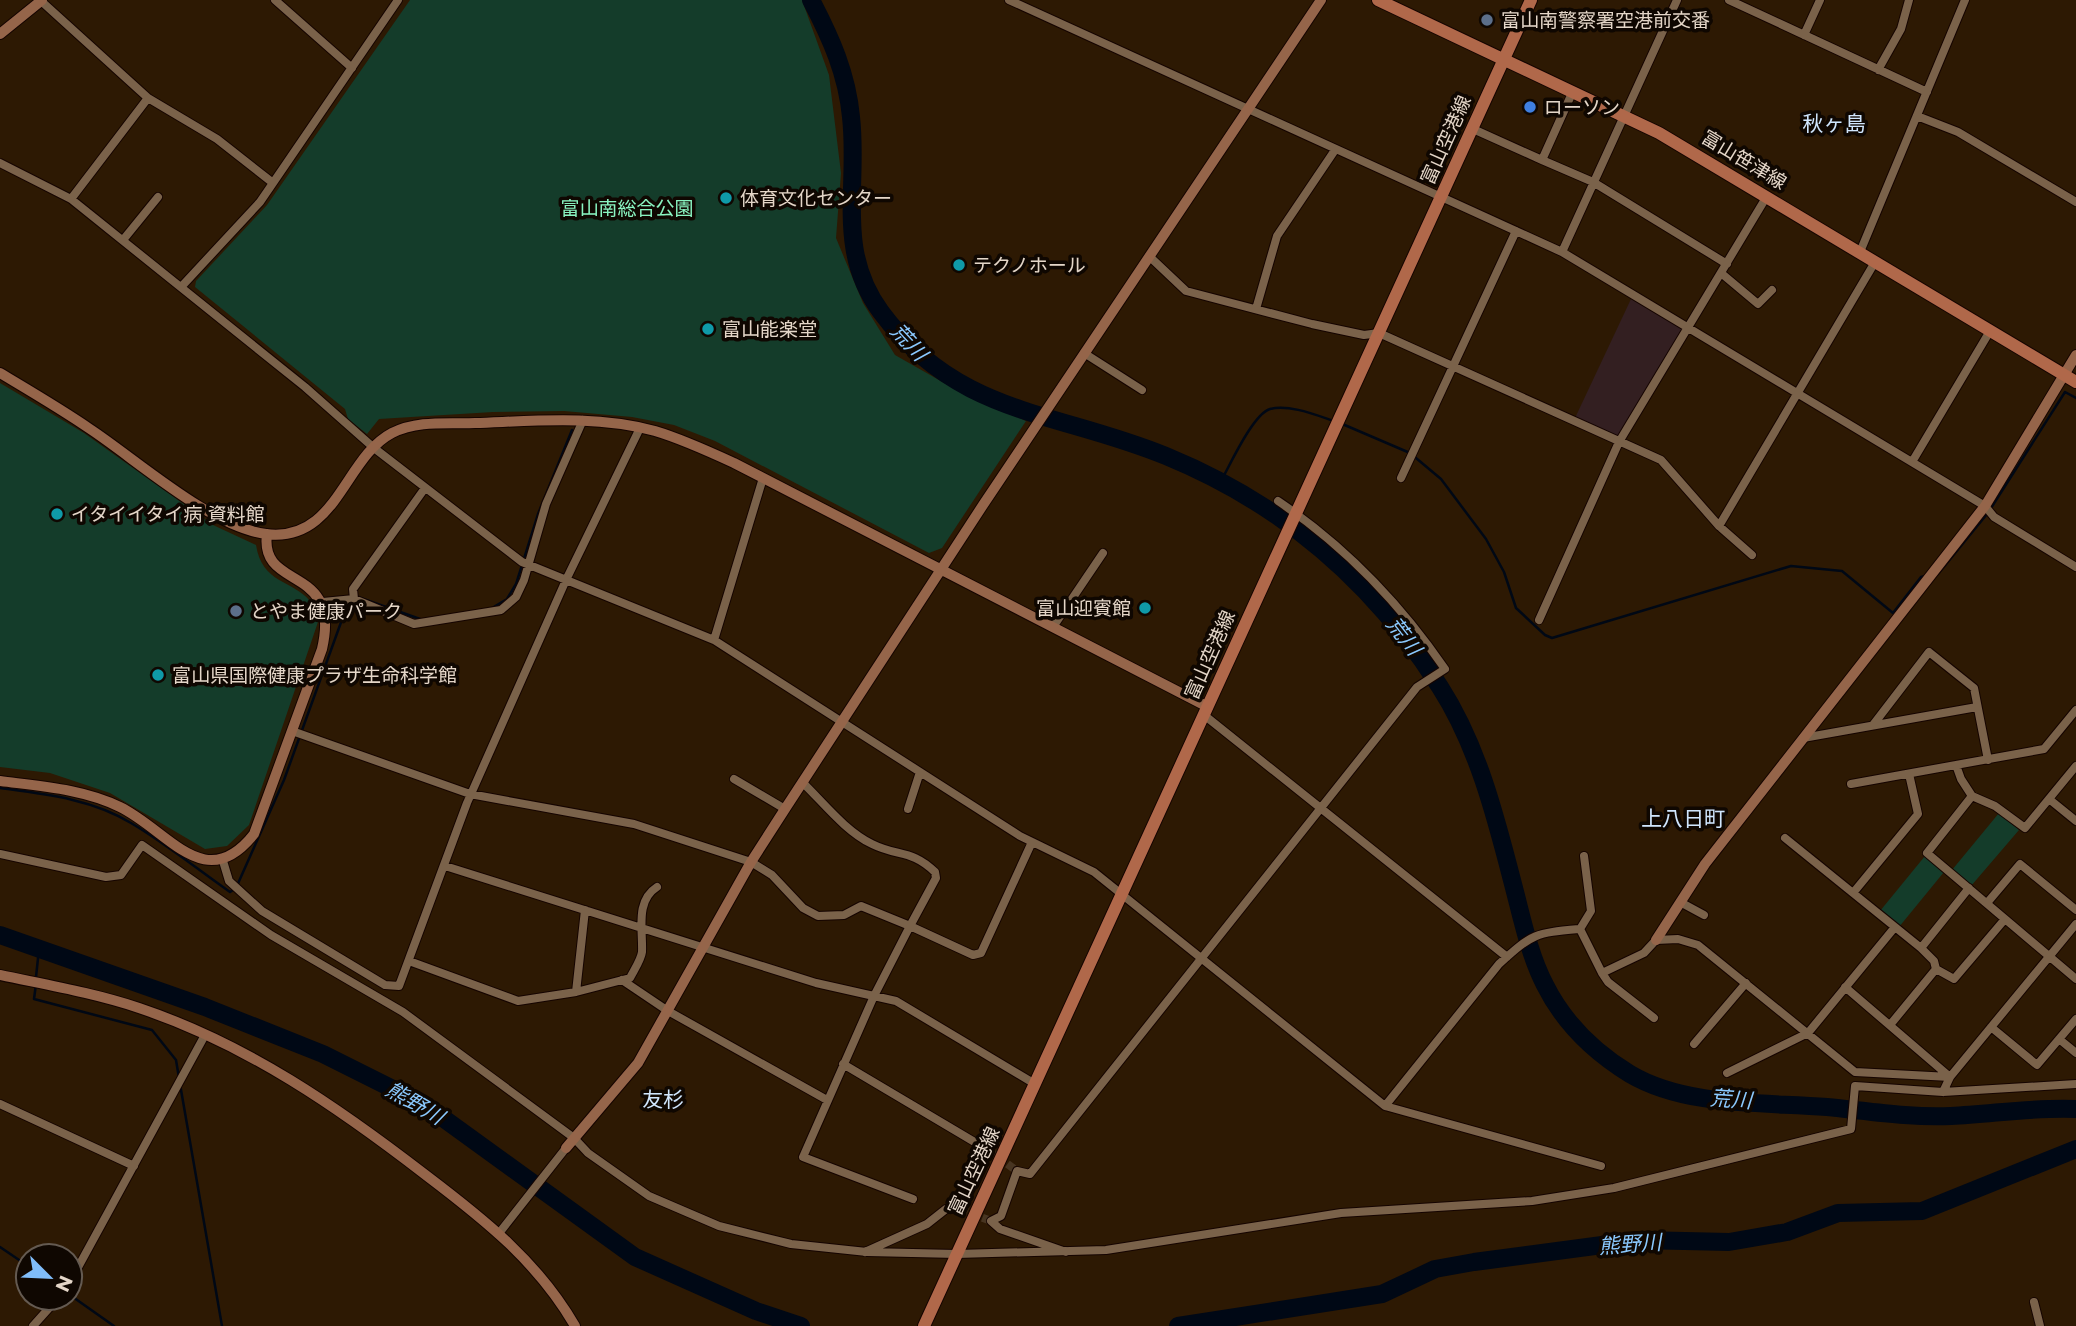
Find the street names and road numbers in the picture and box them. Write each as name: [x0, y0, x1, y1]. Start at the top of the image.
street label: 富山空港線: [1416, 92, 1476, 188]
street label: 富山笹津線: [1697, 126, 1791, 194]
street label: 富山空港線: [1180, 607, 1240, 703]
street label: 富山空港線: [943, 1123, 1005, 1219]

